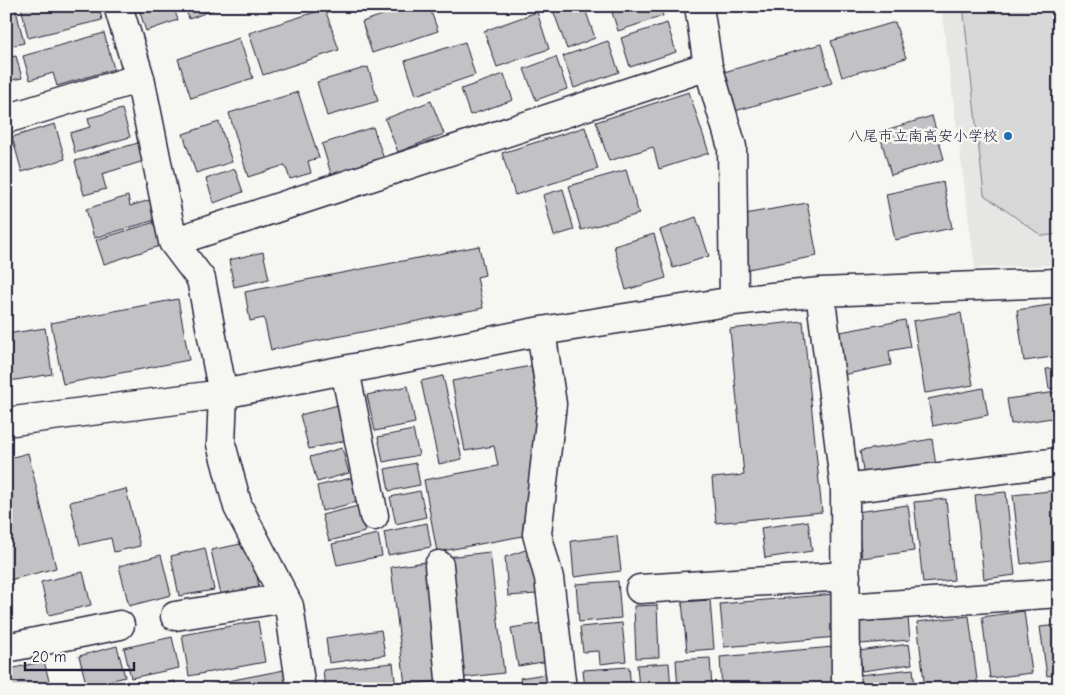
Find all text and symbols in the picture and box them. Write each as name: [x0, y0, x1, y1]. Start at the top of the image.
place label: 八尾市立南高安小学校: [848, 127, 998, 145]
marker: 八尾市立南高安小学校: [1002, 130, 1014, 142]
scale bar: [25, 640, 134, 672]
text: 20 m: [32, 648, 66, 666]

